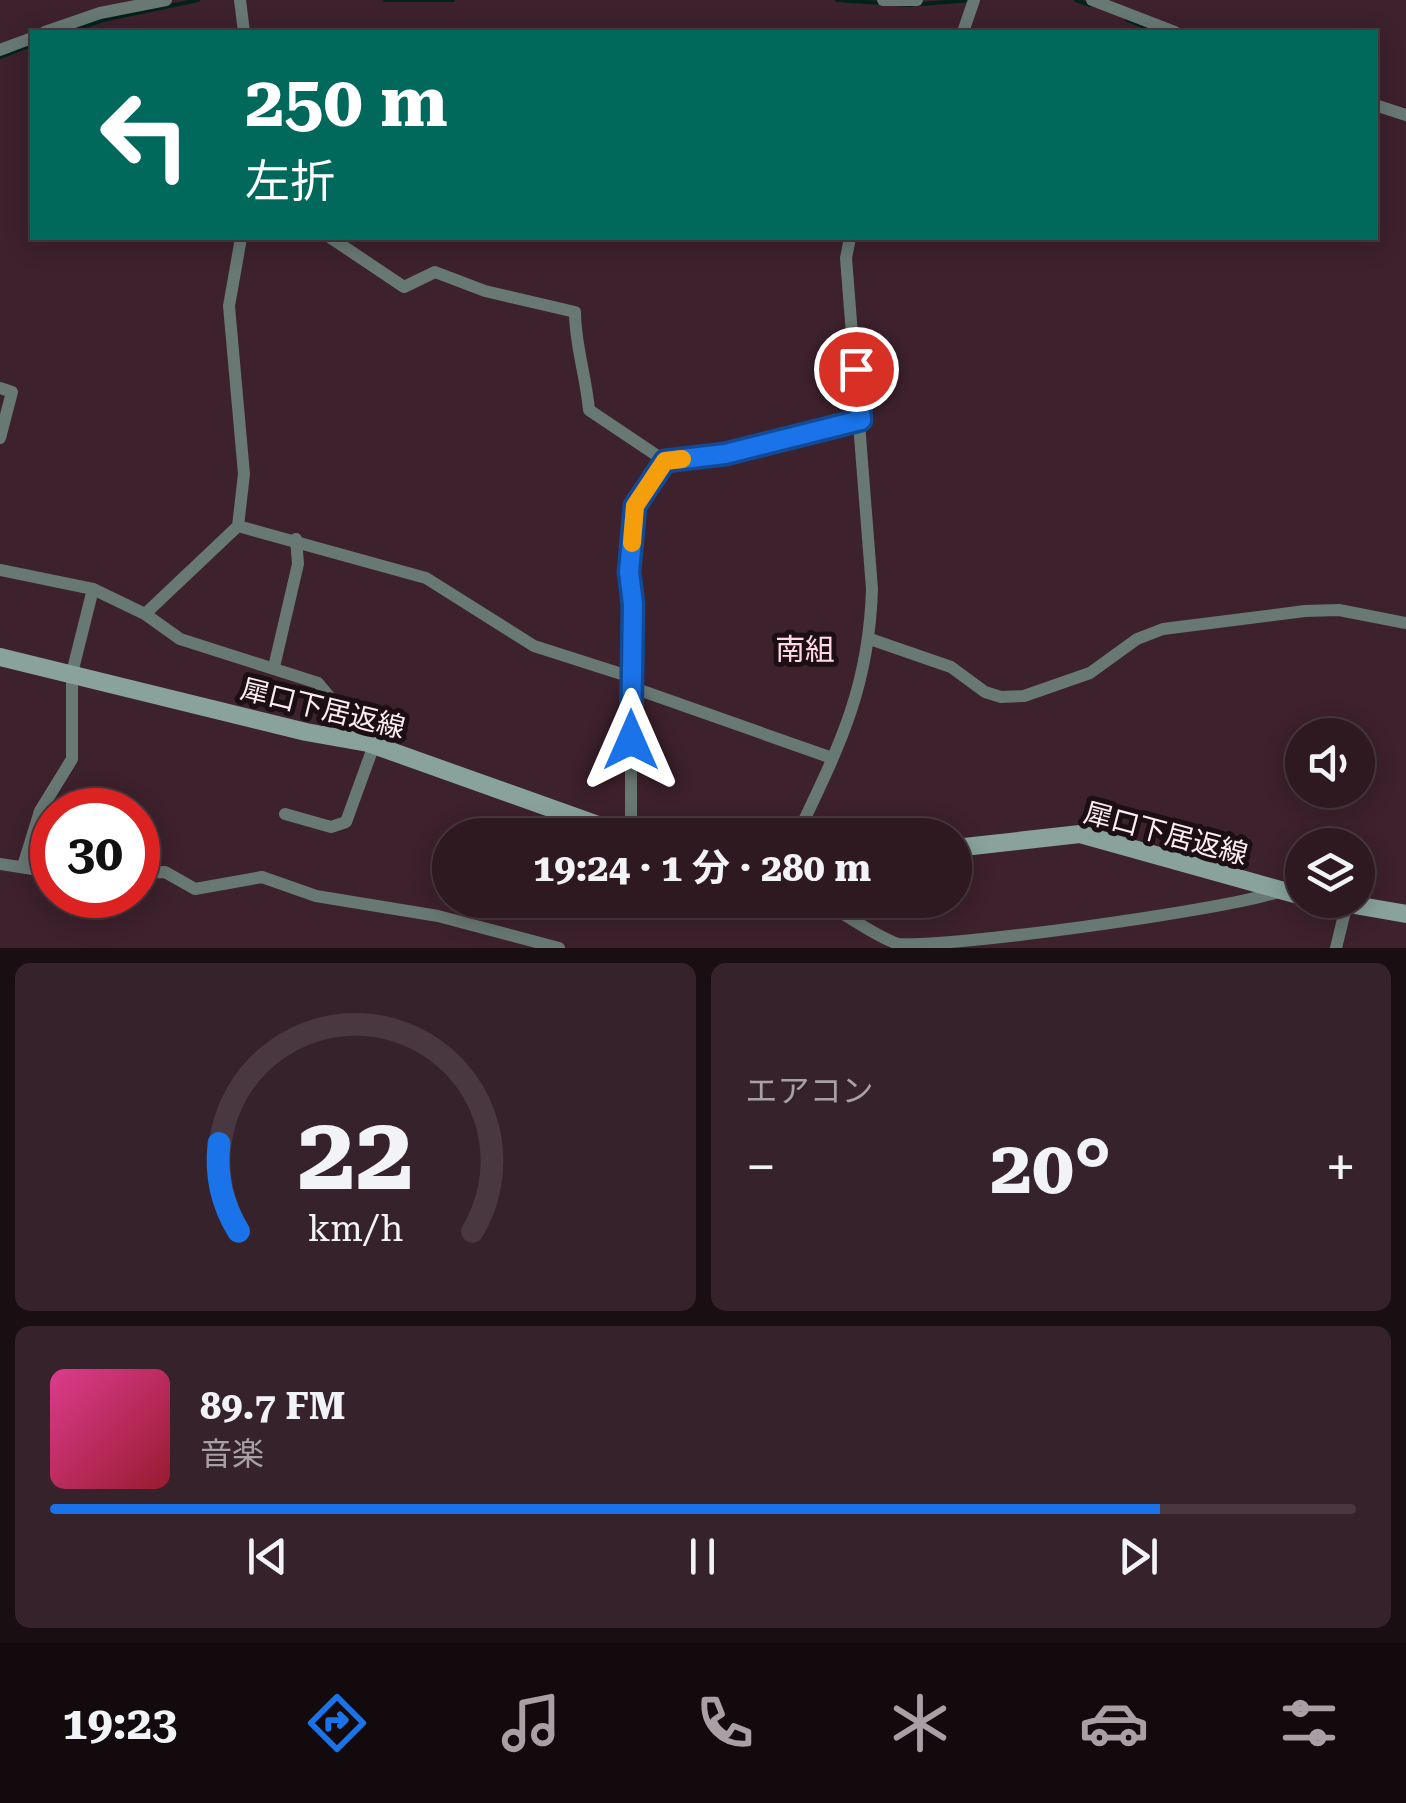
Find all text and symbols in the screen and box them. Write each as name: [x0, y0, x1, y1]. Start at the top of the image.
text: 250 m: [245, 61, 448, 143]
icon: left: [80, 70, 210, 200]
text: 左折: [245, 155, 335, 208]
pin: [814, 327, 899, 412]
icon: arrive: [829, 342, 884, 397]
district label: 南組: [775, 632, 835, 667]
street label: 犀口下居返線: [237, 672, 408, 745]
position arrow: [579, 688, 683, 792]
map controls: [1285, 718, 1375, 918]
button: sound: [1285, 718, 1375, 808]
speed limit sign: 30: [30, 788, 160, 918]
street label: 犀口下居返線: [1080, 796, 1251, 871]
button: layers: [1285, 828, 1375, 918]
text: 19:24 · 1 分 · 280 m: [533, 846, 871, 890]
text: エアコン: [746, 1072, 874, 1110]
text: 22: [297, 1093, 413, 1214]
text: 20°: [990, 1123, 1111, 1211]
text: −: [746, 1135, 776, 1199]
text: +: [1325, 1135, 1356, 1199]
text: km/h: [307, 1208, 403, 1250]
text: 89.7 FM: [200, 1384, 346, 1428]
text: 音楽: [200, 1435, 264, 1473]
icon: previous: [240, 1529, 295, 1584]
icon: pause: [675, 1529, 730, 1584]
icon: next: [1111, 1529, 1166, 1584]
icon: directions: [302, 1688, 372, 1758]
icon: music: [496, 1688, 566, 1758]
icon: phone: [690, 1688, 760, 1758]
icon: climate: [885, 1688, 955, 1758]
icon: car: [1079, 1688, 1149, 1758]
icon: filters: [1274, 1688, 1344, 1758]
text: 19:23: [62, 1697, 177, 1750]

